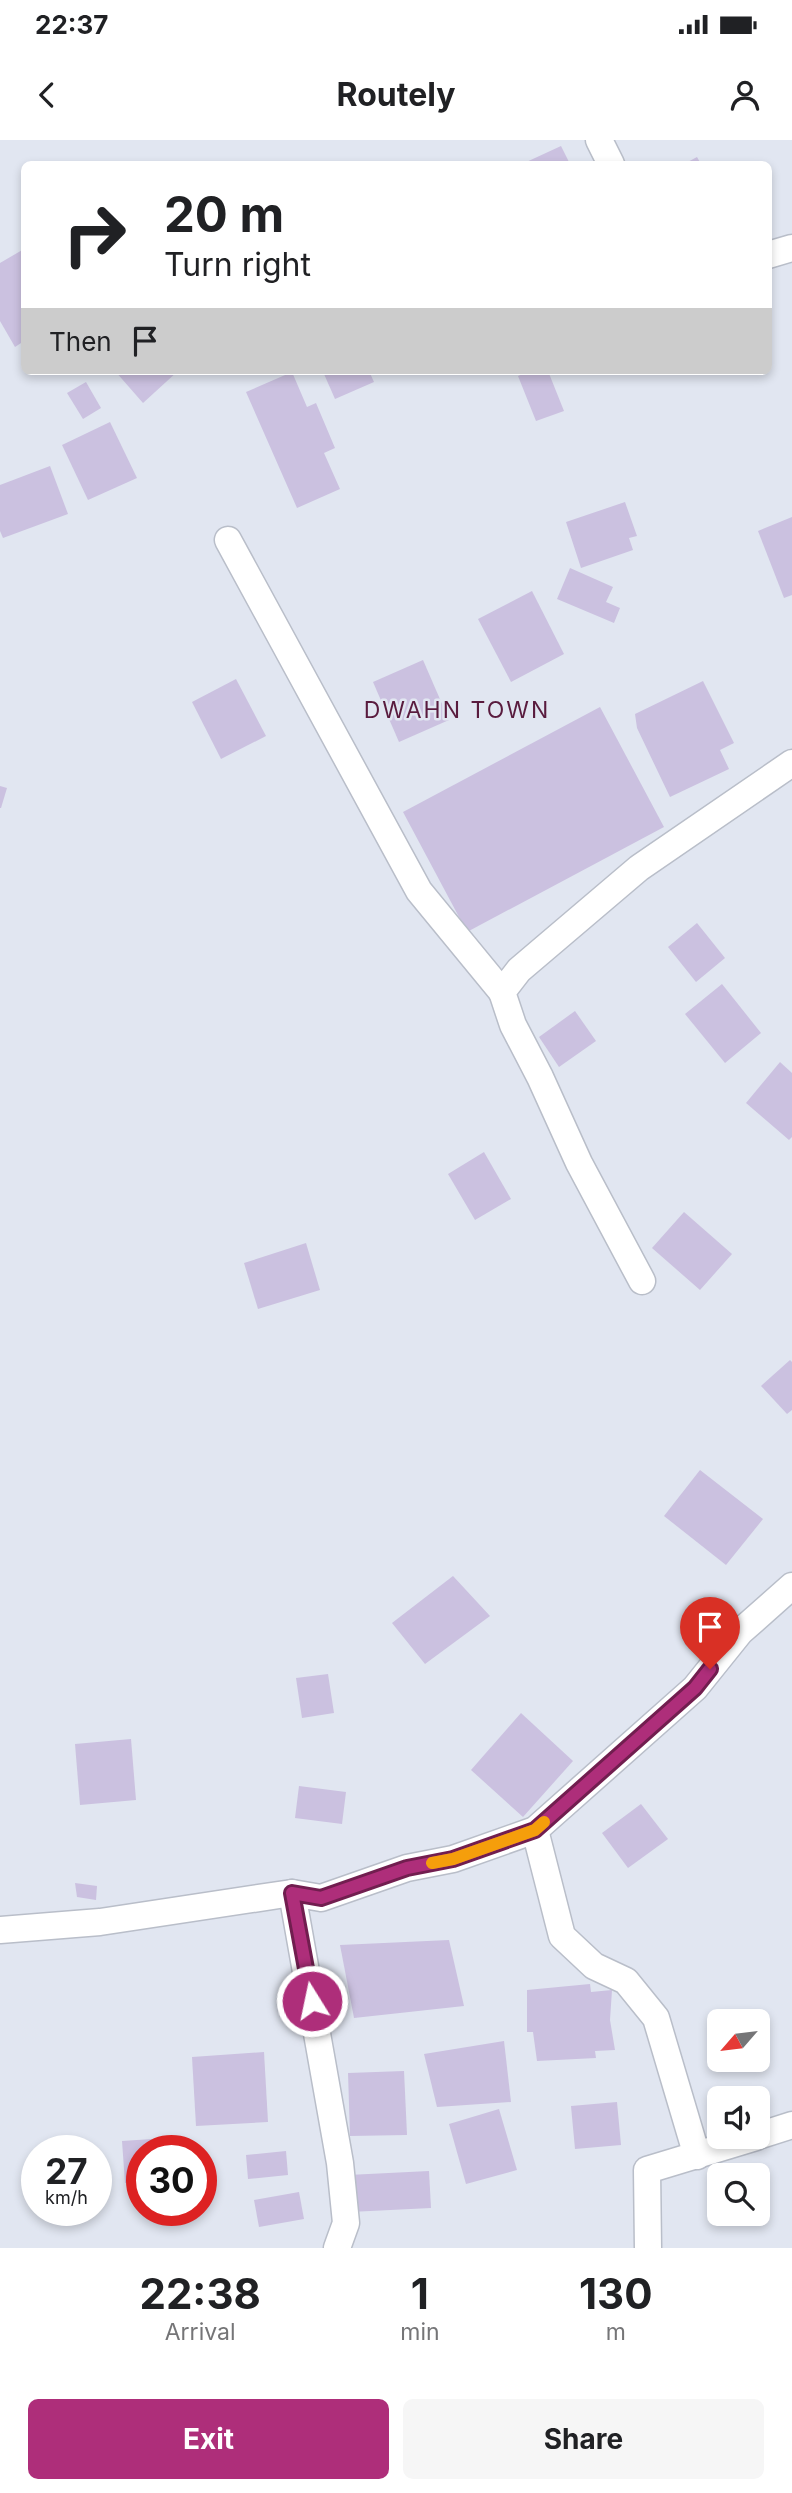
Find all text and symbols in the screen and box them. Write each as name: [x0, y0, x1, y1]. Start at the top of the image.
text: 22:37: [35, 9, 108, 40]
text: Routely: [337, 75, 455, 114]
icon: back: [28, 76, 66, 114]
icon: person: [726, 76, 764, 114]
text: 20 m: [164, 185, 284, 244]
icon: right: [49, 189, 140, 280]
text: Turn right: [164, 245, 311, 284]
icon: arrive: [126, 322, 164, 360]
text: Then: [49, 326, 112, 357]
district label: DWAHN TOWN: [364, 696, 550, 724]
pin: [680, 1597, 740, 1669]
icon: arrive: [691, 1608, 729, 1646]
position arrow: [275, 1964, 349, 2038]
north arrow: [707, 2009, 770, 2072]
map controls: [707, 2009, 770, 2226]
button: sound: [707, 2086, 770, 2149]
speed limit sign: 30: [126, 2135, 217, 2226]
text: 27: [45, 2150, 88, 2192]
button: search: [707, 2163, 770, 2226]
text: km/h: [45, 2187, 88, 2208]
text: 22:38: [139, 2268, 261, 2319]
text: 1: [411, 2268, 429, 2319]
text: 130: [579, 2268, 653, 2319]
text: Arrival: [165, 2318, 236, 2346]
text: min: [400, 2318, 440, 2346]
text: m: [606, 2318, 626, 2346]
button: Exit: [28, 2399, 389, 2479]
button: Share: [403, 2399, 764, 2479]

